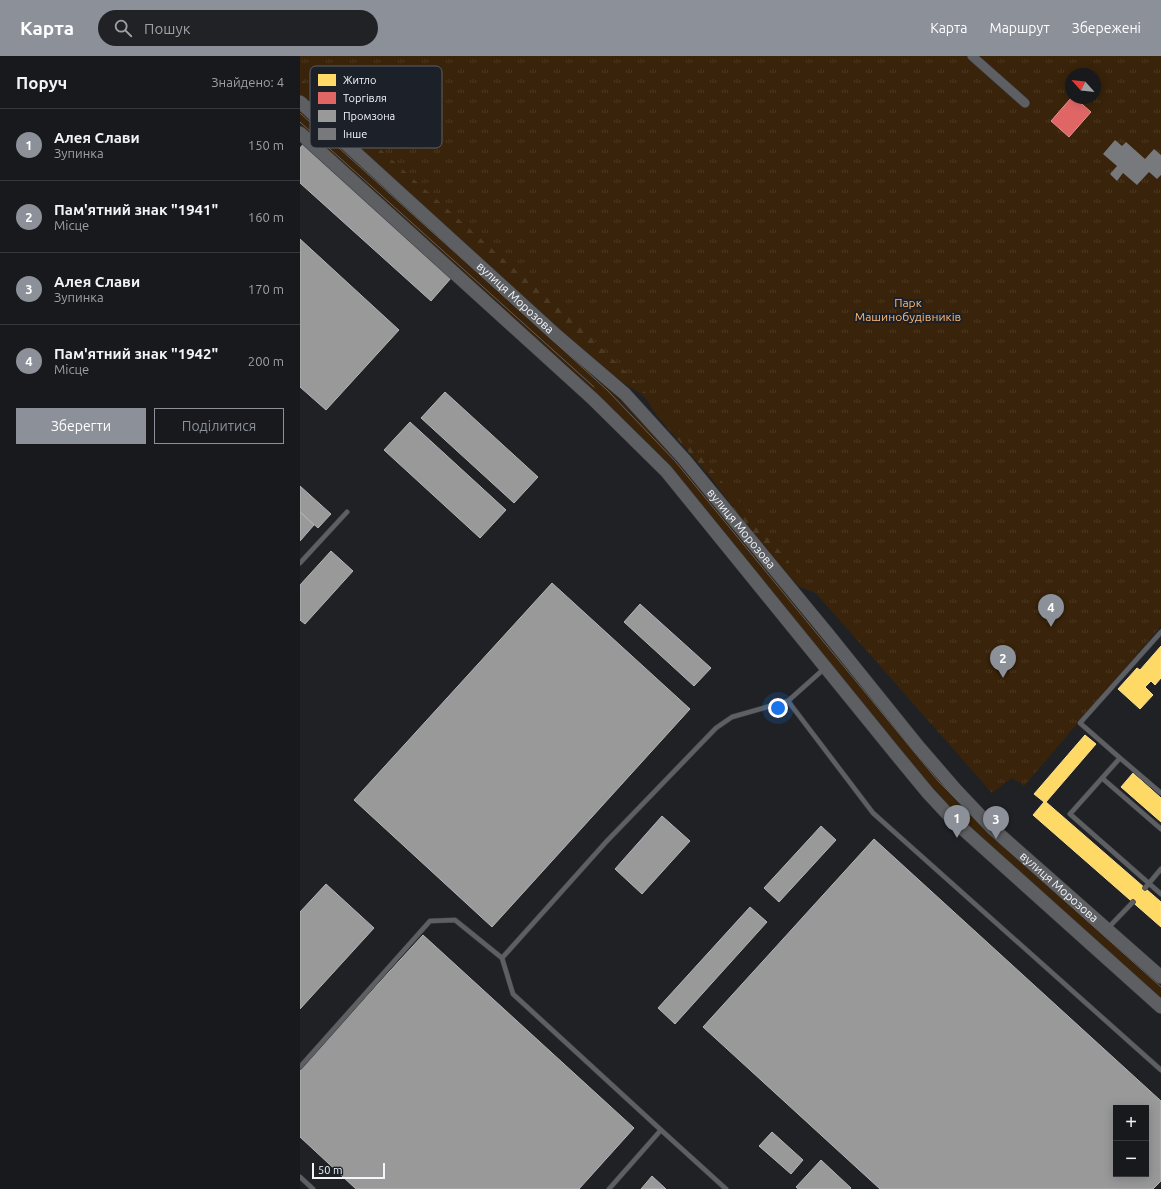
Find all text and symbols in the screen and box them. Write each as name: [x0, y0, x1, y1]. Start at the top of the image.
search box: [98, 10, 378, 46]
text: Карта: [20, 17, 74, 39]
icon: search: [112, 17, 134, 39]
text: Пошук: [144, 20, 190, 37]
text: Карта: [930, 20, 967, 36]
text: Маршрут: [989, 20, 1050, 36]
text: Збережені: [1072, 20, 1141, 36]
legend: [310, 66, 442, 148]
north arrow: [1065, 68, 1101, 104]
text: Поруч: [16, 73, 67, 92]
text: Житло: [343, 74, 376, 86]
text: Знайдено: 4: [211, 75, 284, 89]
text: Торгівля: [343, 92, 387, 104]
text: Промзона: [343, 110, 395, 122]
text: Інше: [343, 128, 367, 140]
text: Aлея Слави: [54, 129, 140, 146]
text: 1: [25, 138, 33, 152]
text: 150 m: [248, 138, 284, 152]
text: Зупинка: [54, 146, 104, 160]
text: Пам'ятний знак "1941": [54, 201, 218, 218]
text: 2: [25, 210, 33, 224]
text: 160 m: [248, 210, 284, 224]
text: Місце: [54, 218, 89, 232]
street label: вулиця Морозова: [474, 259, 557, 336]
text: Алея Слави: [54, 273, 140, 290]
text: 3: [25, 282, 33, 296]
text: 170 m: [248, 282, 284, 296]
text: Зупинка: [54, 290, 104, 304]
park label: Парк Машинобудівників: [855, 296, 961, 323]
text: Пам'ятний знак "1942": [54, 345, 218, 362]
text: 4: [25, 354, 33, 368]
text: 200 m: [248, 354, 284, 368]
text: Місце: [54, 362, 89, 376]
button: Зберегти: [16, 408, 146, 444]
button: Поділитися: [154, 408, 284, 444]
street label: вулиця Морозова: [705, 486, 778, 571]
pin: 4: [1038, 594, 1064, 627]
pin: 2: [990, 645, 1016, 678]
your location: [768, 698, 788, 718]
pin: 1: [944, 805, 970, 838]
pin: 3: [983, 806, 1009, 839]
street label: вулиця Морозова: [1018, 849, 1101, 925]
map controls: [1113, 1105, 1149, 1177]
button: +: [1113, 1105, 1149, 1141]
button: −: [1113, 1141, 1149, 1177]
scale bar: [312, 1161, 385, 1180]
text: 50 m: [318, 1164, 342, 1176]

